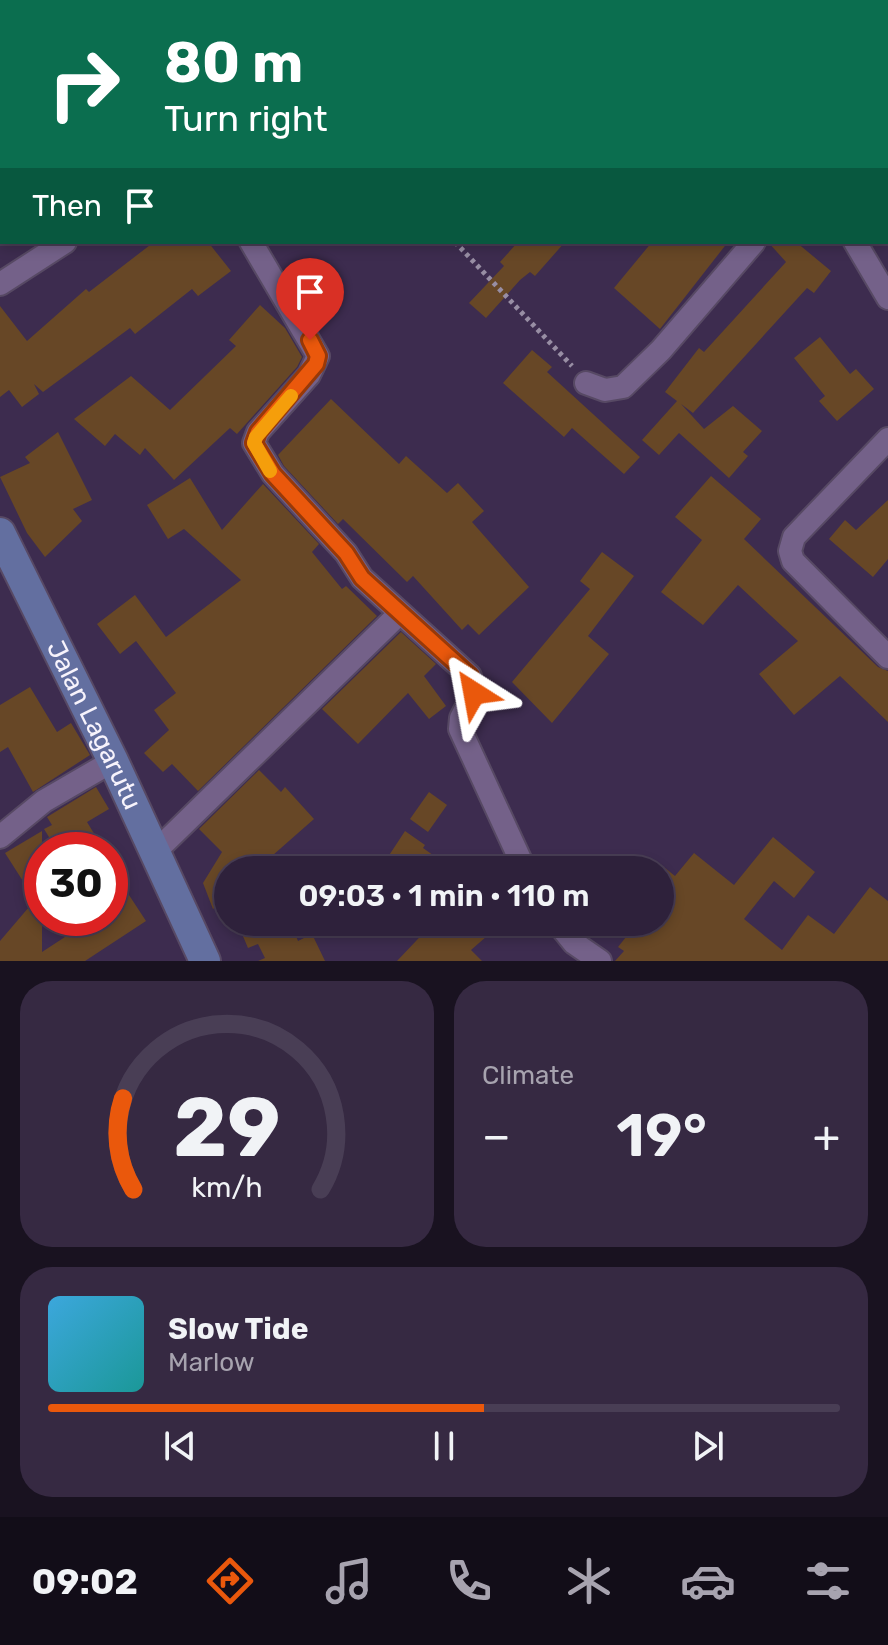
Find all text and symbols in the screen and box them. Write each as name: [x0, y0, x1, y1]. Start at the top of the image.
text: 80 m: [164, 30, 303, 96]
icon: right: [32, 32, 136, 136]
text: Turn right: [164, 97, 328, 140]
icon: arrive: [118, 184, 162, 228]
text: Then: [32, 188, 102, 224]
pin: [276, 258, 344, 340]
icon: arrive: [288, 270, 332, 314]
street label: Jalan Lagarutu: [40, 636, 148, 814]
position arrow: [432, 651, 516, 735]
speed limit sign: 30: [24, 832, 128, 936]
text: 09:03 · 1 min · 110 m: [298, 878, 590, 914]
text: Climate: [482, 1060, 574, 1091]
text: 29: [173, 1078, 281, 1177]
text: 19°: [616, 1100, 707, 1171]
text: −: [482, 1110, 511, 1162]
text: +: [813, 1110, 840, 1162]
text: km/h: [191, 1170, 263, 1204]
text: Slow Tide: [168, 1311, 308, 1347]
text: Marlow: [168, 1347, 255, 1378]
icon: previous: [158, 1424, 202, 1468]
icon: pause: [422, 1424, 466, 1468]
icon: next: [686, 1424, 730, 1468]
icon: directions: [202, 1553, 258, 1609]
icon: music: [321, 1553, 377, 1609]
icon: phone: [441, 1553, 497, 1609]
icon: climate: [561, 1553, 617, 1609]
icon: car: [680, 1553, 736, 1609]
icon: filters: [800, 1553, 856, 1609]
text: 09:02: [32, 1560, 138, 1603]

